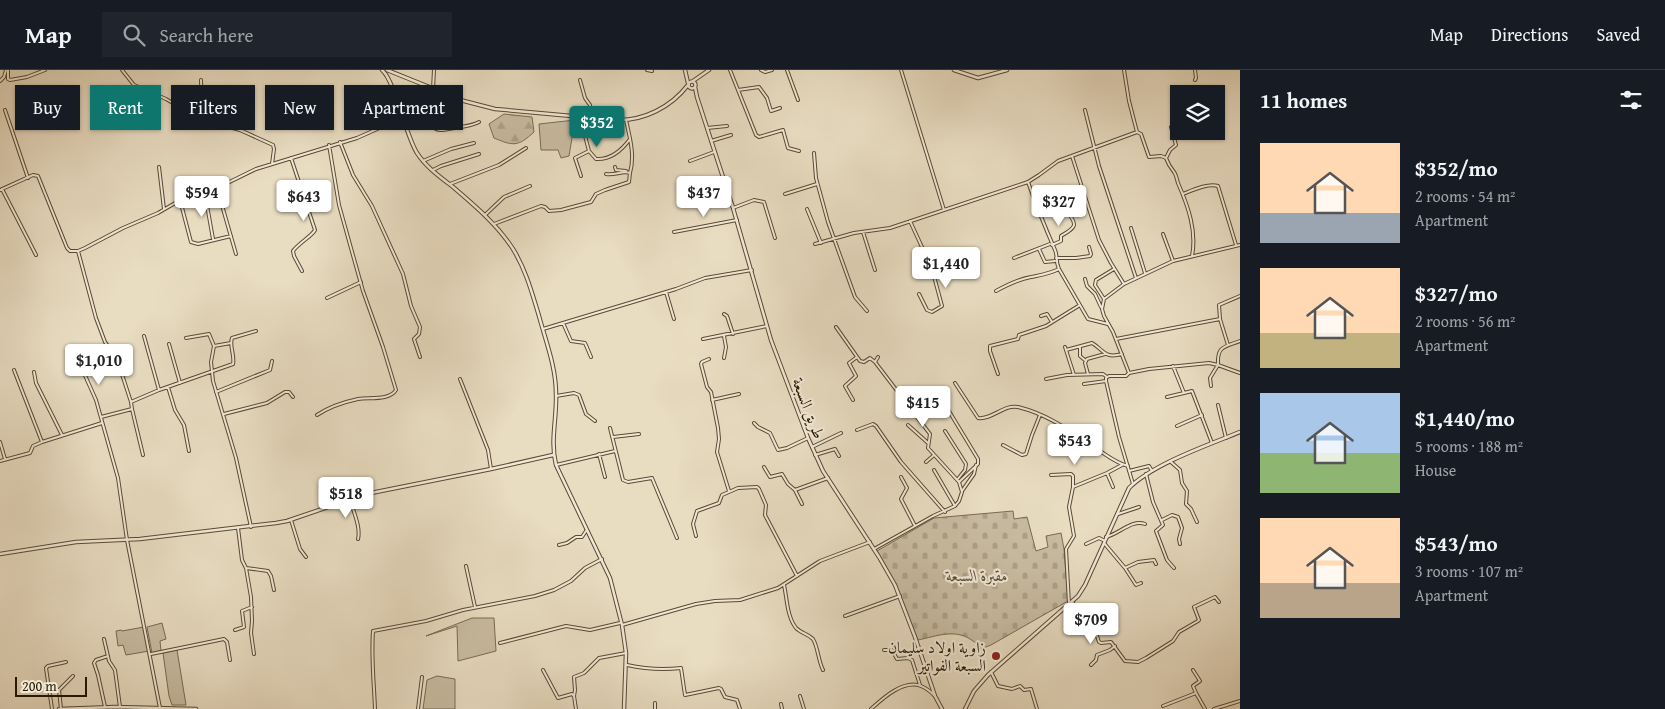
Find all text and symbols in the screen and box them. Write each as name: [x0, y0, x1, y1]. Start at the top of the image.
search box: [102, 12, 452, 57]
text: Map: [25, 17, 72, 52]
icon: search: [120, 21, 148, 49]
text: Search here: [160, 21, 253, 49]
text: Map: [1430, 21, 1463, 48]
text: Directions: [1491, 21, 1568, 48]
text: Saved: [1596, 21, 1640, 48]
chip: Buy: [15, 85, 80, 130]
chip: Rent: [90, 85, 161, 130]
chip: Filters: [171, 85, 255, 130]
chip: New: [265, 85, 334, 130]
chip: Apartment: [344, 85, 463, 130]
map controls: [1170, 85, 1225, 140]
button: layers: [1170, 85, 1225, 140]
text: 11 homes: [1260, 85, 1347, 116]
icon: filters: [1617, 86, 1645, 114]
pin: $352: [567, 106, 627, 148]
text: $352: [580, 110, 614, 134]
text: $352/mo: [1415, 153, 1498, 184]
icon: home: [1300, 163, 1360, 223]
pin: $594: [172, 176, 232, 218]
pin: $437: [674, 176, 734, 218]
text: $594: [185, 180, 219, 204]
pin: $643: [274, 180, 334, 222]
text: $437: [687, 180, 721, 204]
text: $643: [287, 184, 321, 208]
pin: $327: [1029, 184, 1089, 227]
text: 2 rooms · 54 m²: [1415, 184, 1515, 208]
text: $327: [1042, 189, 1076, 213]
text: Apartment: [1415, 208, 1488, 232]
pin: $1,440: [905, 246, 987, 289]
text: $1,440: [923, 251, 969, 275]
text: $327/mo: [1415, 278, 1498, 309]
icon: home: [1300, 288, 1360, 348]
text: 2 rooms · 56 m²: [1415, 309, 1515, 333]
text: Apartment: [1415, 333, 1488, 357]
pin: $1,010: [58, 344, 140, 386]
text: $1,010: [76, 348, 122, 372]
street label: طريق السبعة: [786, 374, 832, 442]
pin: $415: [893, 386, 953, 428]
text: $415: [906, 390, 940, 414]
text: $1,440/mo: [1415, 403, 1515, 434]
icon: home: [1300, 413, 1360, 473]
pin: $543: [1045, 424, 1105, 466]
text: $543: [1058, 428, 1092, 452]
text: 5 rooms · 188 m²: [1415, 434, 1523, 458]
text: House: [1415, 458, 1456, 482]
pin: $518: [316, 476, 376, 519]
text: $518: [329, 481, 363, 505]
text: $543/mo: [1415, 528, 1498, 559]
icon: home: [1300, 538, 1360, 598]
text: 3 rooms · 107 m²: [1415, 559, 1523, 583]
park label: مقبرة السبعة: [944, 563, 1008, 587]
text: Apartment: [1415, 583, 1488, 607]
pin: $709: [1061, 602, 1121, 645]
text: $709: [1074, 607, 1108, 631]
place label: زاوية اولاد سليمان السبعة الفواتير: [888, 635, 986, 677]
marker: زاوية اولاد سليمان السبعة الفواتير: [990, 650, 1002, 662]
scale bar: [15, 674, 88, 697]
text: 200 m: [22, 676, 57, 696]

